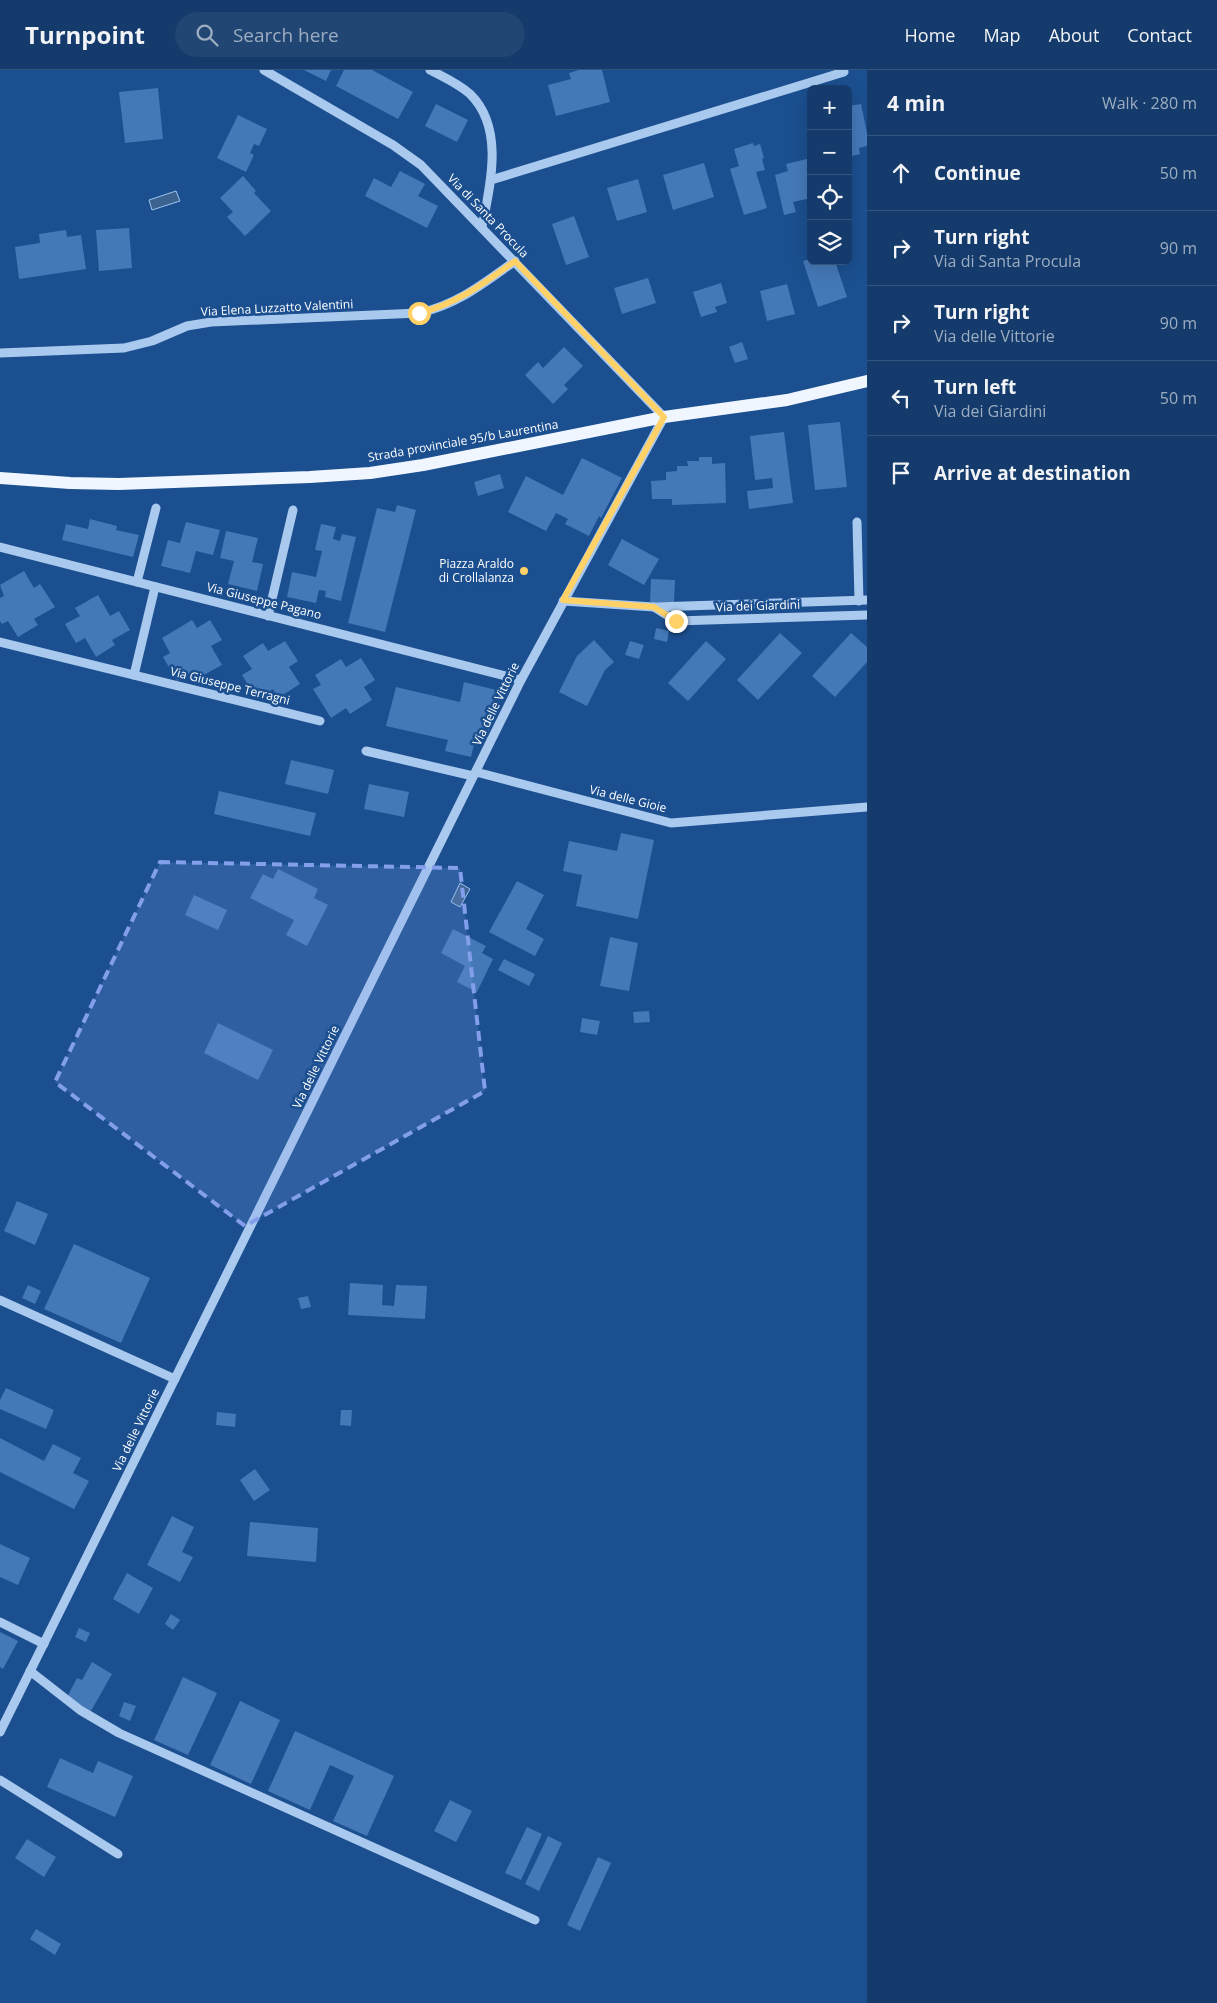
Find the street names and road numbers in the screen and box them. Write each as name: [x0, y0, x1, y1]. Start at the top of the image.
street label: Via di Santa Procula: [444, 170, 533, 261]
street label: Via Elena Luzzatto Valentini: [200, 295, 354, 320]
street label: Strada provinciale 95/b Laurentina: [366, 415, 559, 466]
street label: Via Giuseppe Pagano: [205, 578, 323, 623]
street label: Via dei Giardini: [716, 596, 800, 615]
street label: Via delle Vittorie: [468, 659, 523, 748]
street label: Via Giuseppe Terragni: [168, 662, 292, 709]
street label: Via delle Gioie: [588, 781, 669, 816]
street label: Via delle Vittorie: [288, 1022, 343, 1111]
street label: Via delle Vittorie: [108, 1385, 163, 1474]

